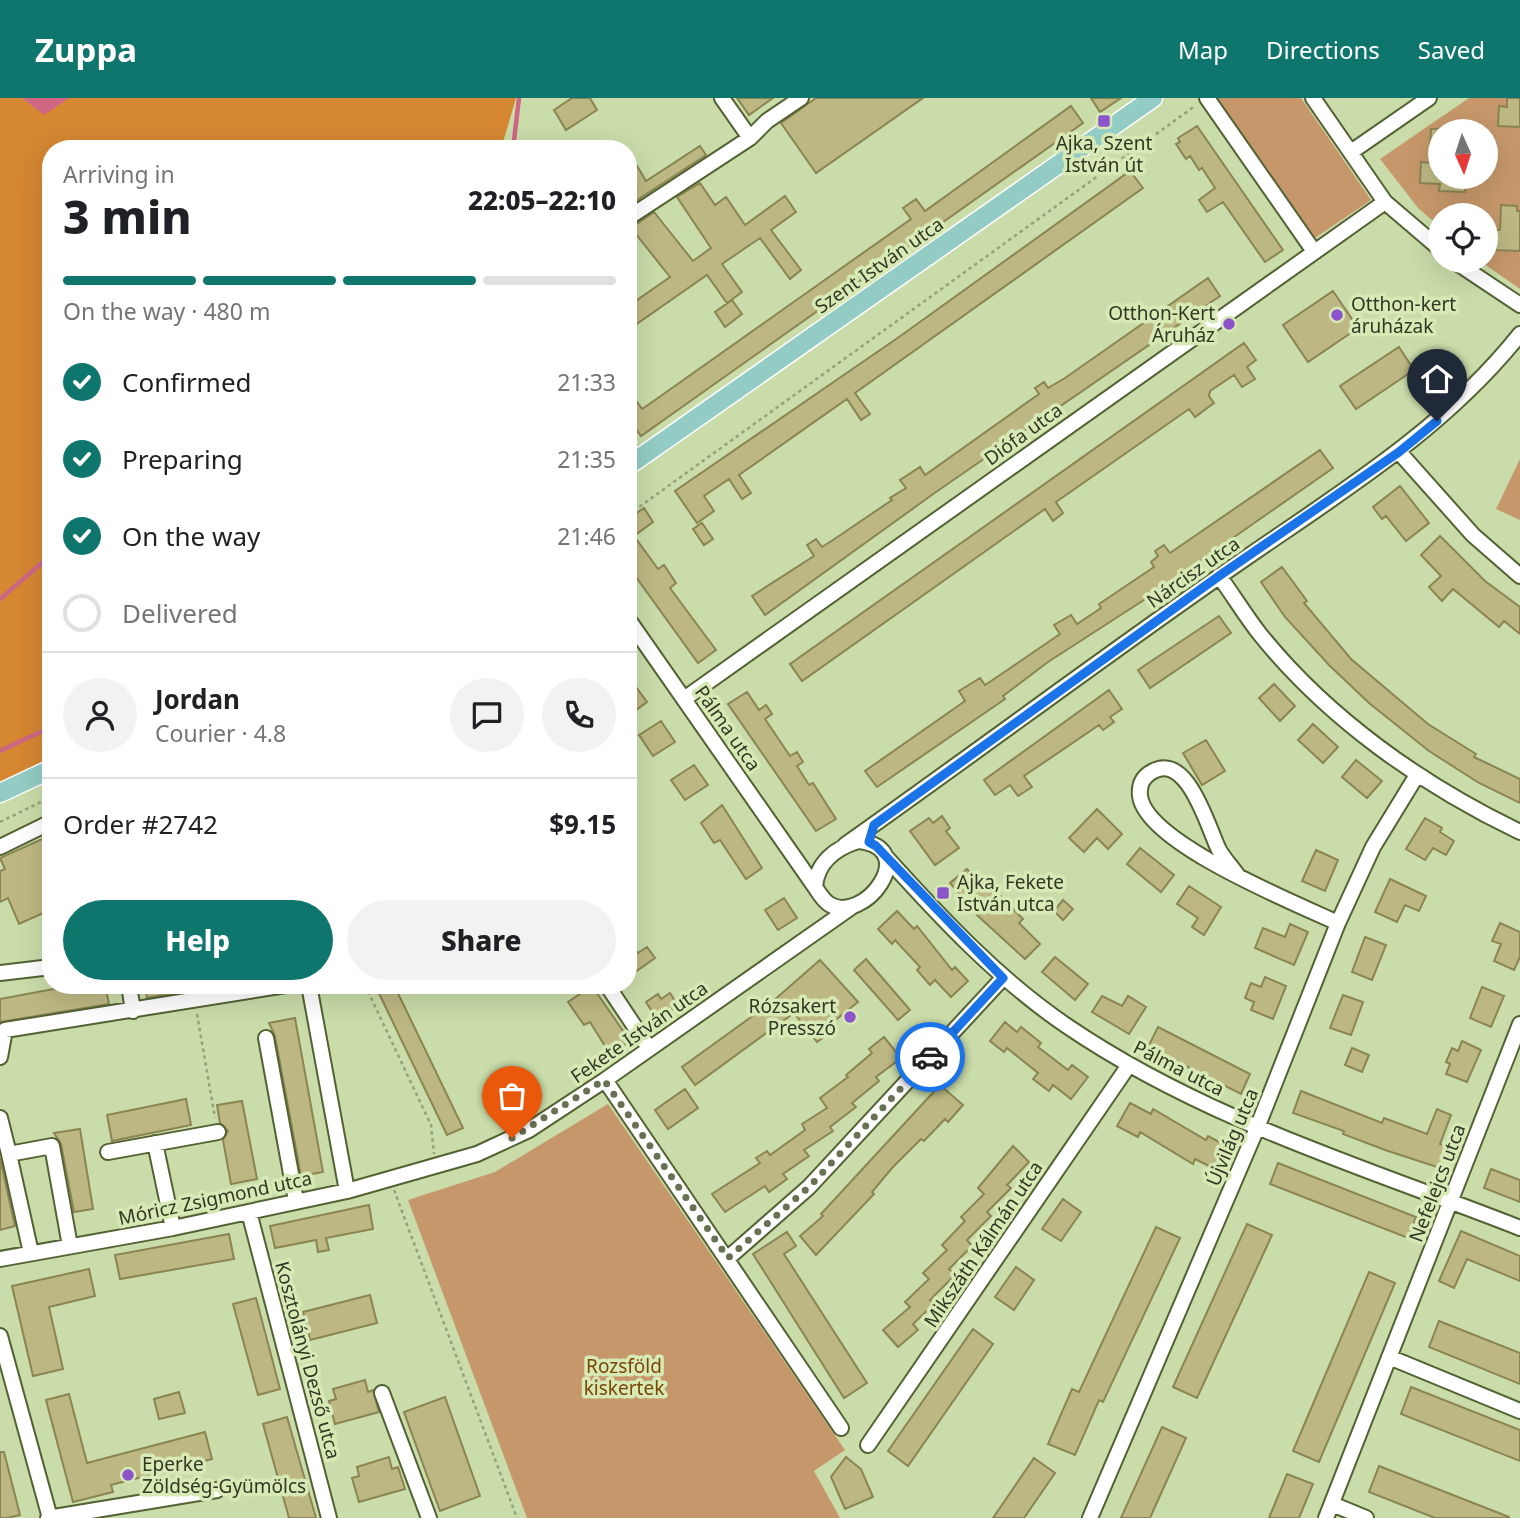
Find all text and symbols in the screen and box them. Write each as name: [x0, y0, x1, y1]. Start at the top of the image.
text: Zuppa: [35, 27, 137, 72]
text: Map: [1178, 33, 1228, 66]
text: Directions: [1266, 33, 1380, 66]
text: Saved: [1418, 33, 1485, 66]
marker: Ajka, Szent István út: [1096, 113, 1112, 129]
north arrow: [1428, 119, 1498, 189]
map controls: [1428, 119, 1498, 273]
place label: Ajka, Szent István út: [1056, 130, 1152, 178]
text: Arriving in: [63, 158, 175, 190]
text: 22:05–22:10: [468, 182, 616, 218]
text: 3 min: [63, 185, 192, 247]
button: locate: [1428, 203, 1498, 273]
street label: Szent István utca: [810, 211, 948, 319]
place label: Otthon-kert áruházak: [1351, 291, 1456, 339]
text: On the way · 480 m: [63, 295, 270, 327]
place label: Otthon-Kert Áruház: [1108, 300, 1215, 348]
marker: Otthon-kert áruházak: [1329, 307, 1345, 323]
marker: Otthon-Kert Áruház: [1221, 316, 1237, 332]
pin: [1407, 349, 1467, 421]
icon: home: [1418, 360, 1456, 398]
icon: check: [63, 363, 101, 401]
text: Confirmed: [122, 364, 252, 400]
text: 21:33: [557, 366, 616, 398]
street label: Diófa utca: [979, 397, 1067, 471]
icon: check: [63, 440, 101, 478]
text: Preparing: [122, 441, 243, 477]
text: 21:35: [557, 443, 616, 475]
icon: check: [63, 517, 101, 555]
text: On the way: [122, 518, 260, 554]
text: 21:46: [557, 520, 616, 552]
street label: Nárcisz utca: [1141, 530, 1245, 614]
text: Delivered: [122, 595, 238, 631]
button: person: [63, 678, 137, 752]
button: chat: [450, 678, 524, 752]
button: phone: [542, 678, 616, 752]
street label: Pálma utca: [689, 680, 767, 776]
text: Jordan: [155, 681, 240, 717]
text: Courier · 4.8: [155, 717, 286, 749]
text: Order #2742: [63, 806, 218, 842]
text: $9.15: [549, 806, 616, 842]
place label: Ajka, Fekete István utca: [957, 869, 1064, 917]
marker: Ajka, Fekete István utca: [935, 885, 951, 901]
button: Help: [63, 900, 333, 980]
button: Share: [347, 900, 616, 980]
street label: Fekete István utca: [565, 975, 713, 1089]
place label: Rózsakert Presszó: [749, 993, 836, 1041]
marker: Rózsakert Presszó: [842, 1009, 858, 1025]
courier: [895, 1022, 965, 1092]
street label: Pálma utca: [1129, 1034, 1229, 1102]
icon: car: [911, 1038, 949, 1076]
pin: [482, 1066, 542, 1138]
icon: bag: [493, 1077, 531, 1115]
street label: Újvilág utca: [1200, 1084, 1264, 1190]
street label: Nefelejcs utca: [1403, 1120, 1471, 1246]
street label: Mikszáth Kálmán utca: [918, 1156, 1048, 1332]
street label: Móricz Zsigmond utca: [116, 1165, 314, 1231]
street label: Kosztolányi Dezső utca: [269, 1258, 347, 1462]
park label: Rozsföld kiskertek: [584, 1353, 664, 1401]
place label: Eperke Zöldség-Gyümölcs: [142, 1451, 306, 1499]
marker: Eperke Zöldség-Gyümölcs: [120, 1467, 136, 1483]

